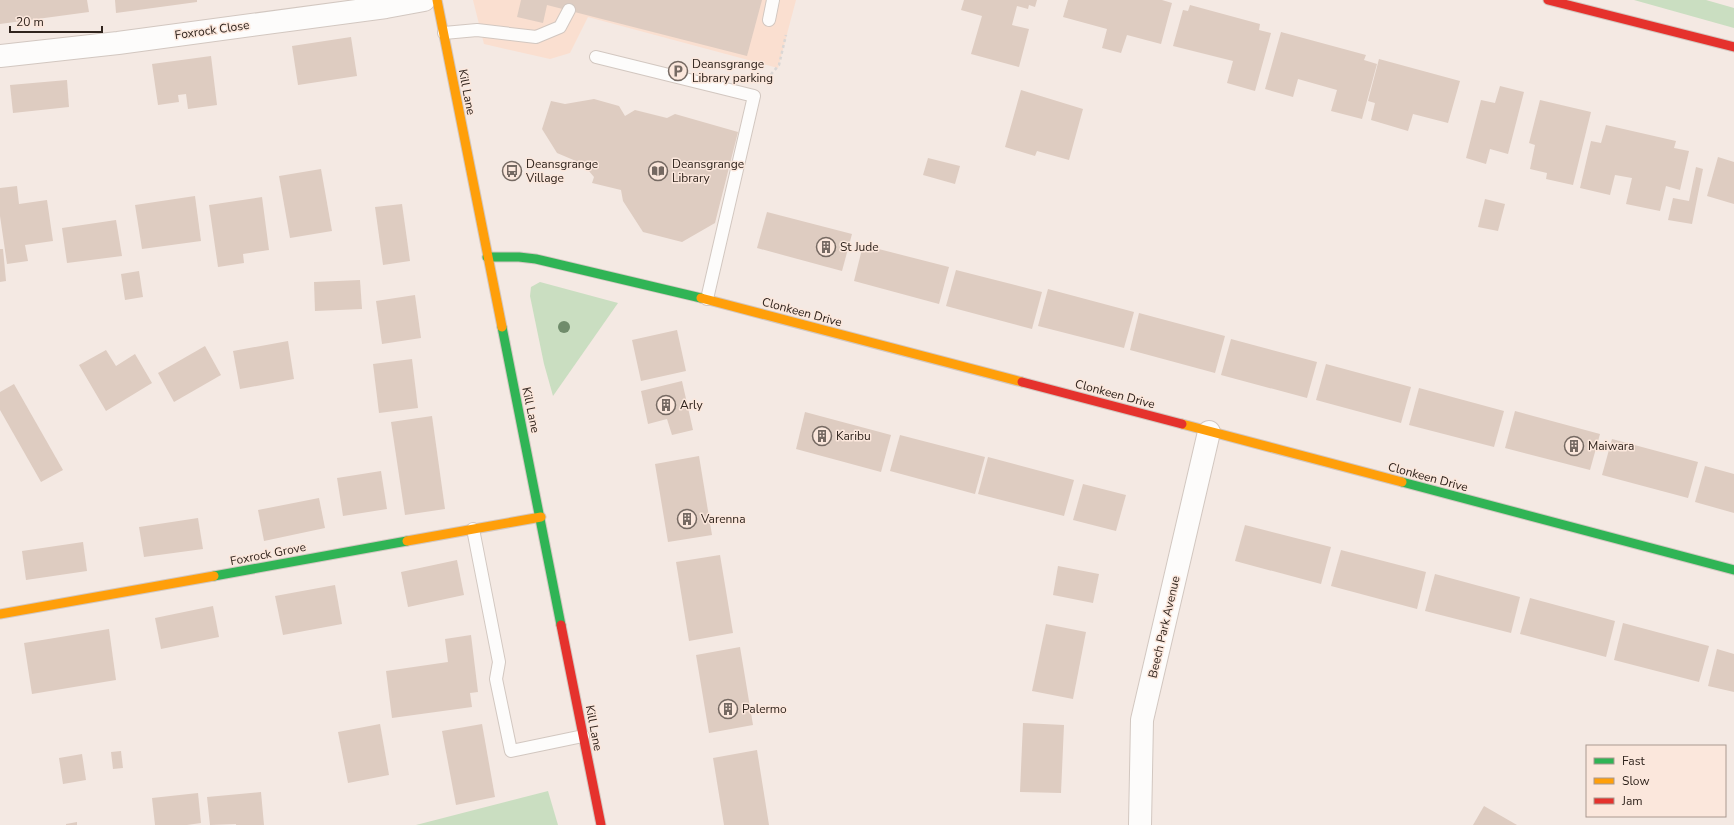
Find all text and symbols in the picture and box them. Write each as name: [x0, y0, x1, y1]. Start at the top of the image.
scale bar: [10, 8, 102, 34]
text: 20 m: [16, 14, 44, 30]
street label: Foxrock Close: [174, 17, 250, 43]
place label: Deansgrange Library parking: [692, 56, 773, 86]
parking icon: Deansgrange Library parking: [667, 60, 689, 82]
street label: Kill Lane: [455, 68, 479, 116]
place label: Deansgrange Village: [525, 156, 598, 186]
place label: Deansgrange Library: [672, 156, 744, 186]
bus stop icon: Deansgrange Village: [501, 160, 523, 182]
library icon: Deansgrange Library: [647, 160, 669, 182]
building icon: St Jude: [815, 236, 837, 258]
place label: St Jude: [840, 239, 879, 255]
street label: Clonkeen Drive: [760, 294, 844, 330]
street label: Clonkeen Drive: [1073, 376, 1157, 412]
street label: Kill Lane: [518, 386, 544, 434]
building icon: Arly: [655, 394, 677, 416]
place label: Arly: [680, 397, 703, 413]
building icon: Karibu: [811, 425, 833, 447]
place label: Karibu: [836, 428, 871, 444]
building icon: Maiwara: [1563, 435, 1585, 457]
place label: Maiwara: [1588, 438, 1634, 454]
street label: Clonkeen Drive: [1386, 459, 1470, 495]
building icon: Varenna: [676, 508, 698, 530]
place label: Varenna: [700, 511, 746, 527]
street label: Foxrock Grove: [229, 539, 307, 569]
street label: Beech Park Avenue: [1144, 574, 1184, 680]
building icon: Palermo: [717, 698, 739, 720]
place label: Palermo: [742, 701, 787, 717]
street label: Kill Lane: [582, 704, 606, 752]
legend: [1586, 745, 1726, 817]
text: Fast: [1622, 753, 1645, 769]
text: Slow: [1622, 773, 1650, 789]
text: Jam: [1621, 793, 1643, 809]

